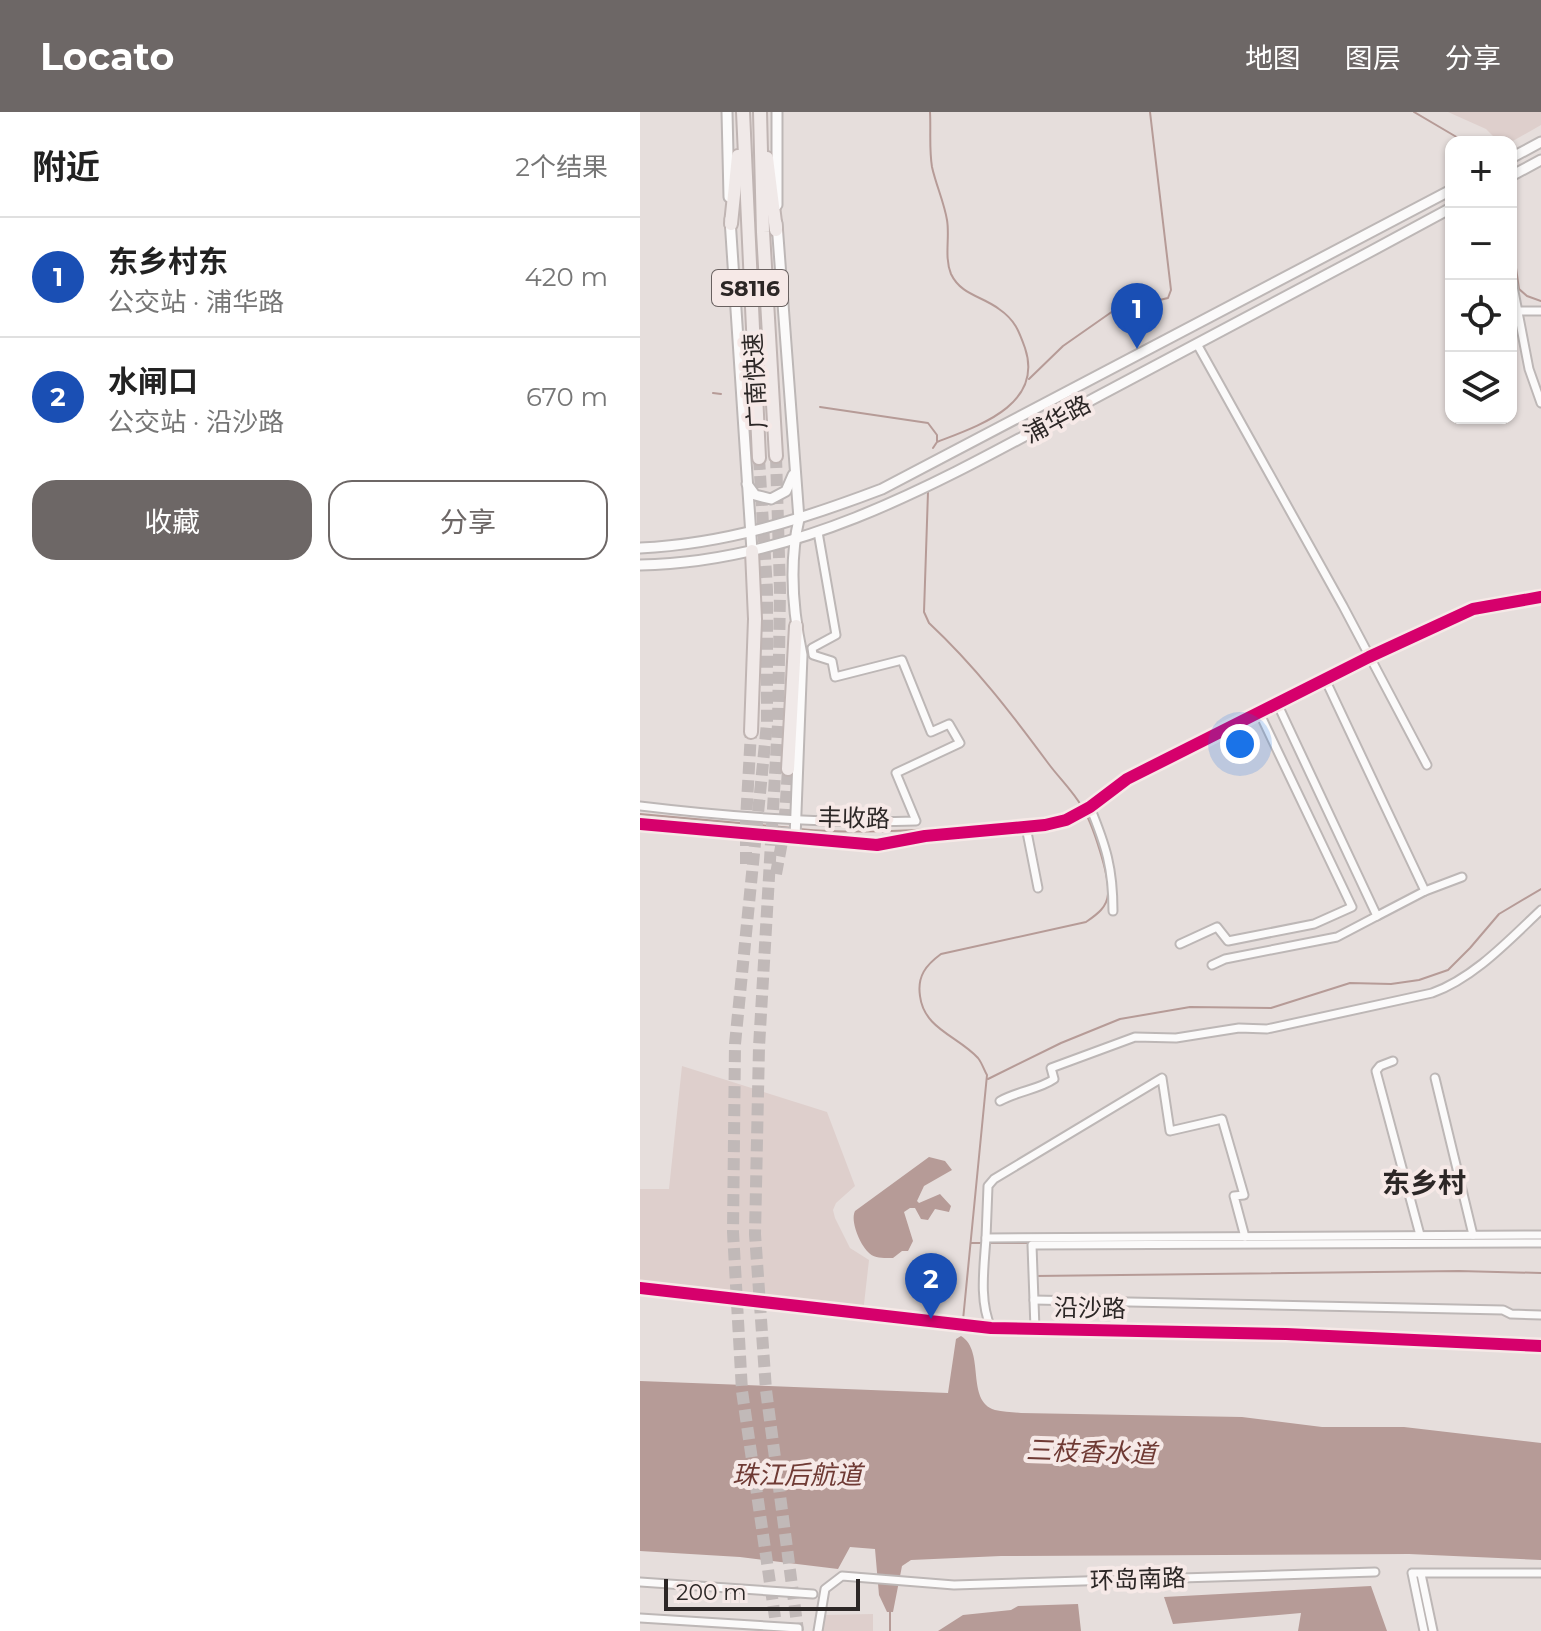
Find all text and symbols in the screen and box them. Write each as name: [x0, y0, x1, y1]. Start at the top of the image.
text: Locato: [40, 33, 174, 80]
text: 地图: [1245, 41, 1301, 75]
text: 图层: [1345, 41, 1401, 75]
text: 分享: [1445, 41, 1501, 75]
map controls: [1445, 136, 1517, 424]
button: +: [1445, 136, 1517, 208]
text: 附近: [32, 146, 100, 188]
text: 2个结果: [515, 151, 608, 183]
button: −: [1445, 208, 1517, 280]
text: 东乡村东: [108, 243, 228, 280]
text: 1: [53, 261, 63, 293]
text: 420 m: [525, 261, 608, 293]
road number: S8116: [712, 270, 788, 306]
button: locate: [1445, 280, 1517, 352]
pin: 1: [1111, 283, 1163, 349]
text: 公交站 · 浦华路: [108, 286, 284, 318]
street label: 广南快速: [738, 332, 772, 430]
button: layers: [1445, 352, 1517, 424]
text: 水闸口: [108, 363, 198, 400]
text: 2: [50, 381, 66, 413]
text: 670 m: [526, 381, 608, 413]
street label: 浦华路: [1018, 389, 1096, 449]
text: 公交站 · 沿沙路: [108, 406, 284, 438]
button: 收藏: [32, 480, 312, 560]
button: 分享: [328, 480, 608, 560]
your location: [1220, 724, 1260, 764]
street label: 丰收路: [818, 803, 890, 833]
district label: 东乡村: [1382, 1166, 1466, 1200]
pin: 2: [905, 1253, 957, 1319]
street label: 沿沙路: [1054, 1293, 1126, 1323]
water label: 三枝香水道: [1025, 1434, 1161, 1470]
water label: 珠江后航道: [732, 1459, 866, 1491]
street label: 环岛南路: [1090, 1563, 1186, 1595]
scale bar: [664, 1575, 860, 1611]
text: 200 m: [676, 1579, 747, 1606]

